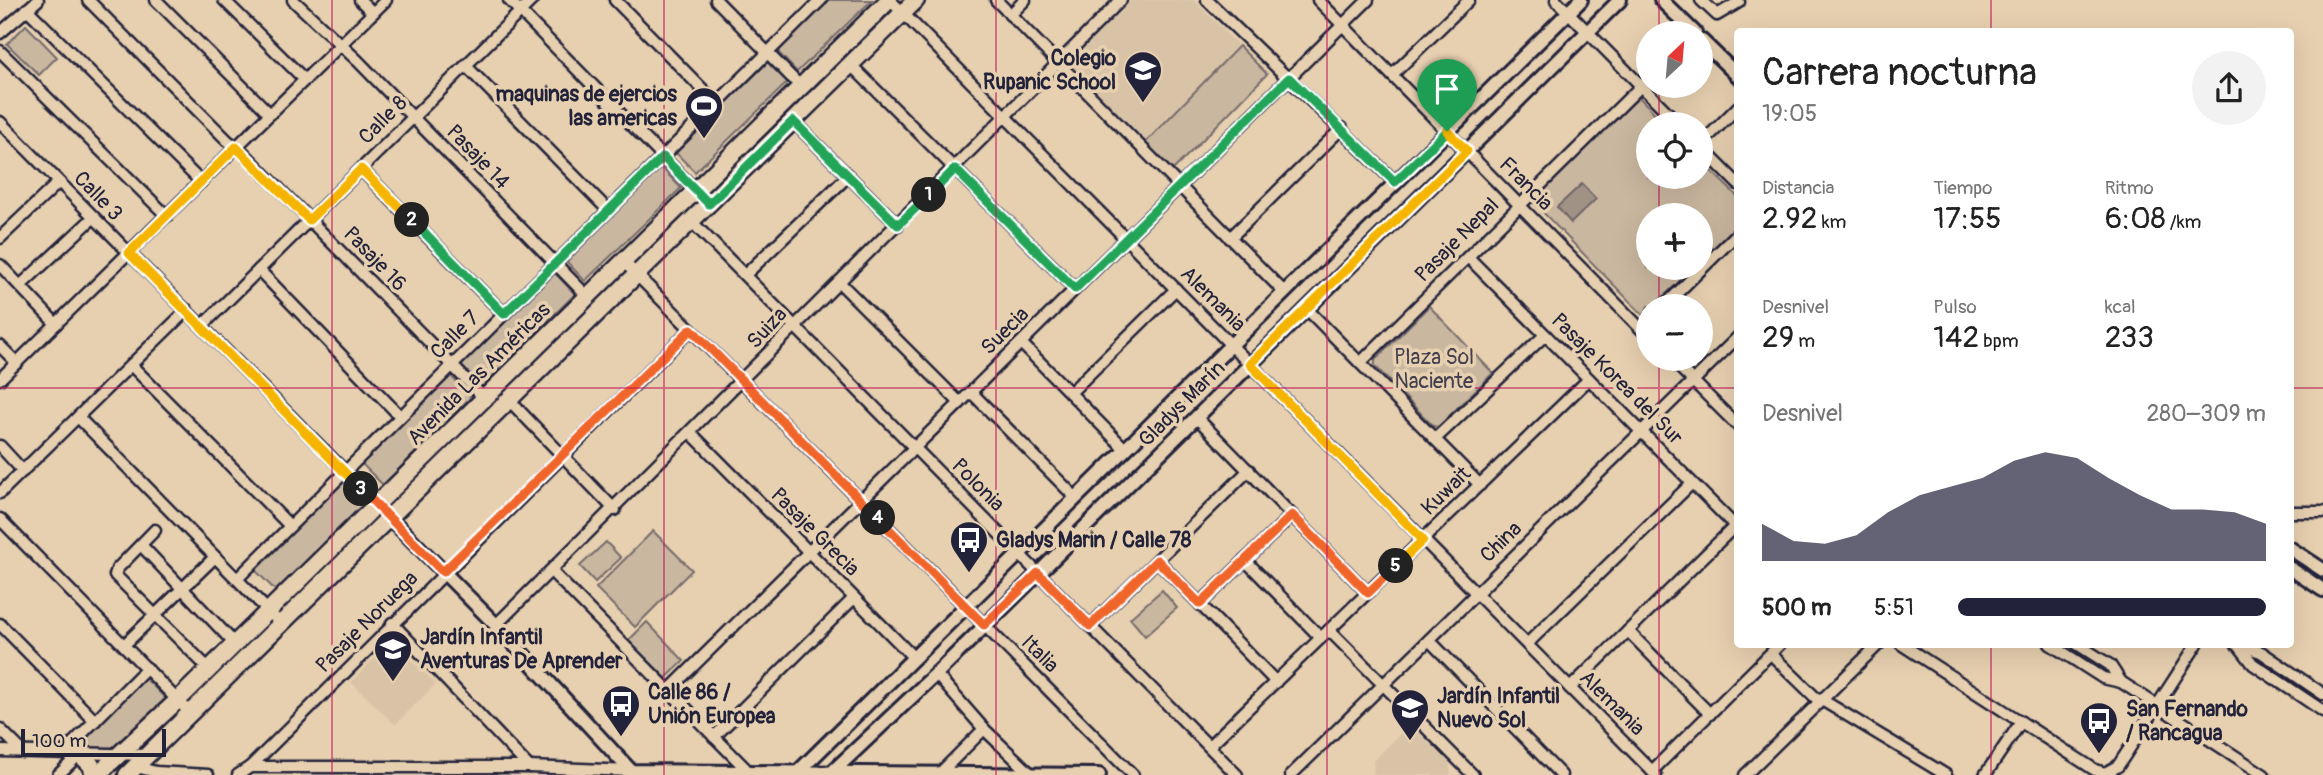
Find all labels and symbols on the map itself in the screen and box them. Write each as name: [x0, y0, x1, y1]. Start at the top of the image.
north arrow: [1636, 21, 1713, 98]
place label: Colegio Rupanic School: [983, 45, 1117, 96]
school or university icon: Colegio Rupanic School: [1122, 49, 1164, 104]
pin: [1417, 59, 1477, 131]
place label: maquinas de ejercios las americas: [496, 81, 678, 132]
sports icon: maquinas de ejercios las americas: [683, 85, 725, 140]
street label: Calle 8: [353, 90, 413, 150]
street label: Pasaje 14: [441, 119, 515, 195]
street label: Francia: [1493, 151, 1559, 217]
street label: Calle 3: [68, 165, 128, 227]
pin: 1: [912, 178, 946, 212]
street label: Pasaje Nepal: [1409, 192, 1505, 288]
pin: 2: [394, 202, 430, 238]
street label: Pasaje 16: [338, 221, 412, 297]
street label: Alemania: [1174, 260, 1252, 338]
street label: Avenida Las Américas: [402, 296, 557, 451]
street label: Suecia: [975, 301, 1035, 361]
street label: Suiza: [741, 302, 793, 354]
street label: Calle 7: [425, 305, 485, 365]
street label: Pasaje Korea del Sur: [1545, 307, 1689, 451]
park label: Plaza Sol Naciente: [1394, 344, 1474, 395]
street label: Gladys Marín: [1133, 355, 1231, 453]
street label: Polonia: [946, 453, 1010, 517]
street label: Kuwait: [1415, 460, 1477, 521]
pin: 3: [344, 472, 378, 506]
street label: Pasaje Grecia: [765, 482, 865, 582]
pin: 4: [860, 500, 896, 536]
street label: China: [1474, 516, 1528, 568]
bus stop icon: Gladys Marin / Calle 78: [948, 519, 990, 574]
place label: Gladys Marin / Calle 78: [996, 527, 1192, 554]
pin: 5: [1378, 548, 1414, 584]
street label: Pasaje Noruega: [310, 565, 424, 679]
place label: Jardín Infantil Aventuras De Aprender: [420, 624, 623, 675]
school or university icon: Jardín Infantil Aventuras De Aprender: [372, 628, 414, 683]
street label: Italia: [1015, 629, 1065, 679]
street label: Alemania: [1573, 664, 1651, 742]
place label: Calle 86 / Unión Europea: [648, 679, 776, 730]
bus stop icon: Calle 86 / Unión Europea: [600, 683, 642, 738]
place label: Jardín Infantil Nuevo Sol: [1437, 683, 1560, 734]
school or university icon: Jardín Infantil Nuevo Sol: [1389, 687, 1431, 742]
place label: San Fernando / Rancagua: [2126, 696, 2248, 747]
bus stop icon: San Fernando / Rancagua: [2078, 700, 2120, 755]
scale bar: [21, 726, 166, 758]

